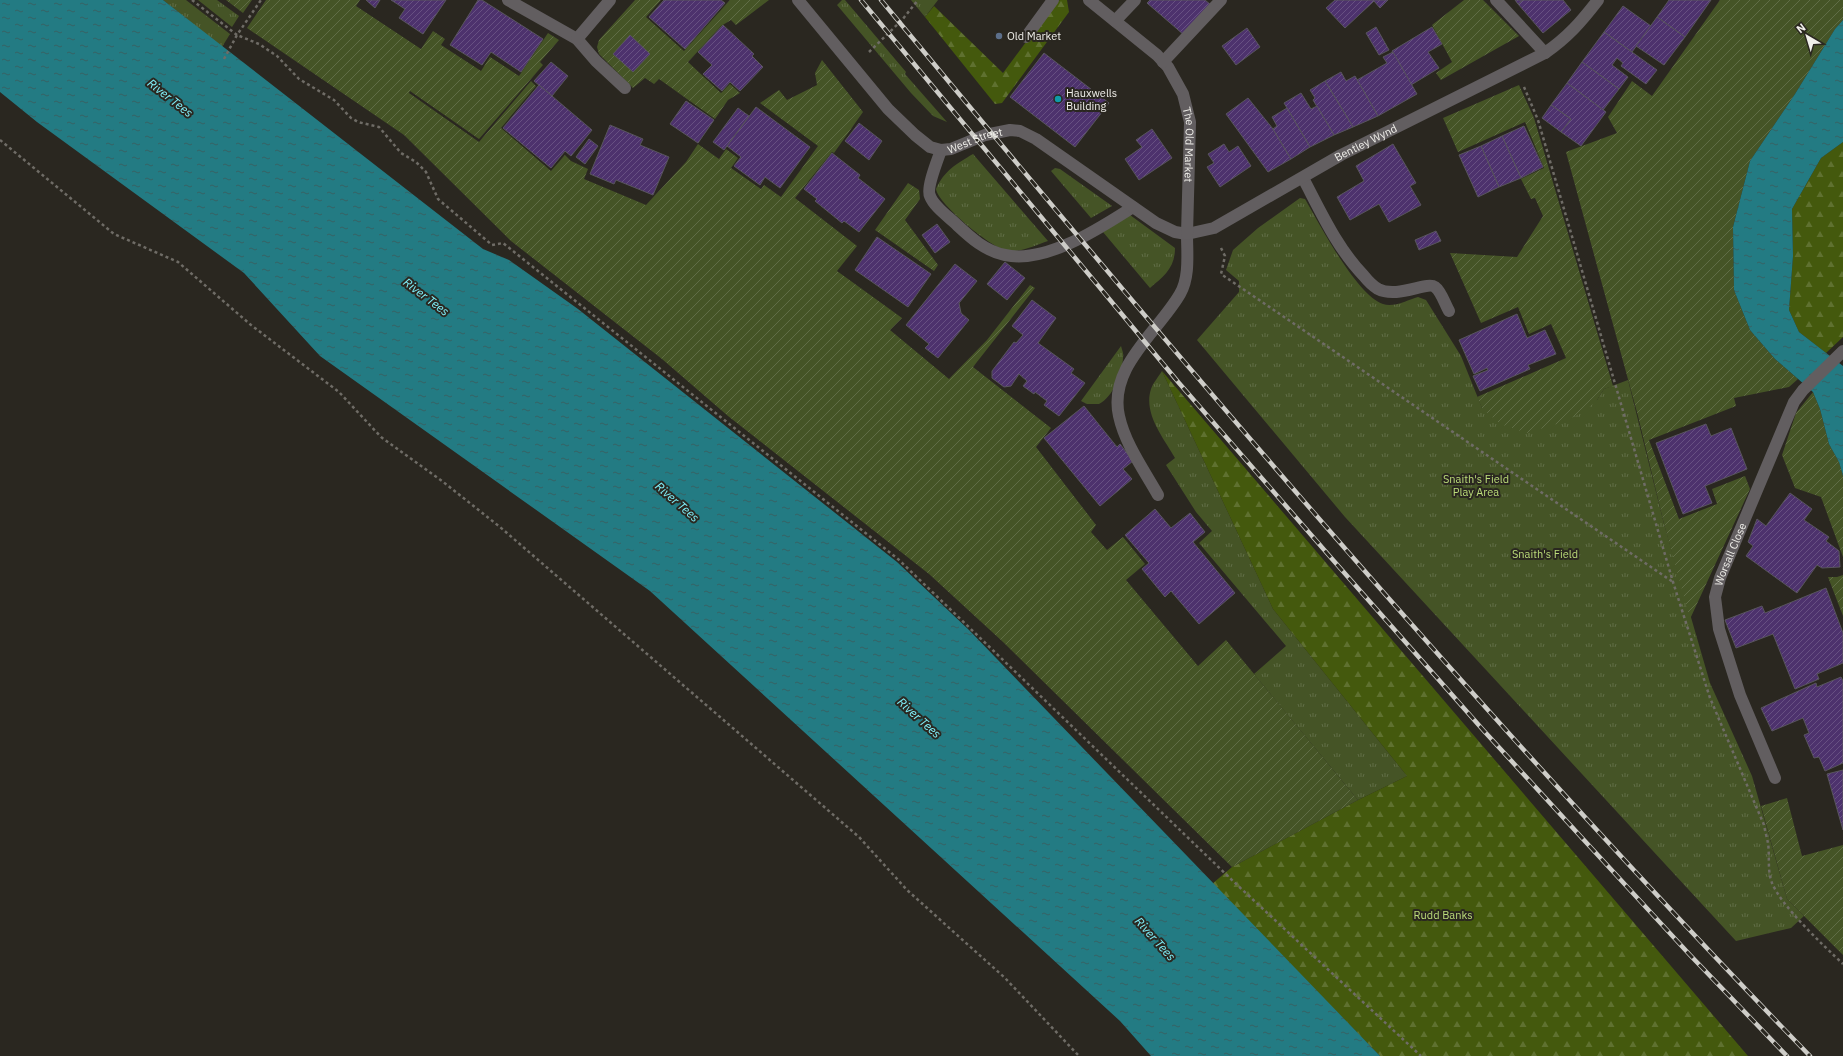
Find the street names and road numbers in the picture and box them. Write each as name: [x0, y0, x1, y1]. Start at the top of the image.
street label: The Old Market: [1180, 106, 1197, 183]
street label: Bentley Wynd: [1332, 121, 1399, 164]
street label: West Street: [945, 125, 1004, 157]
street label: Worsall Close: [1711, 521, 1749, 587]

